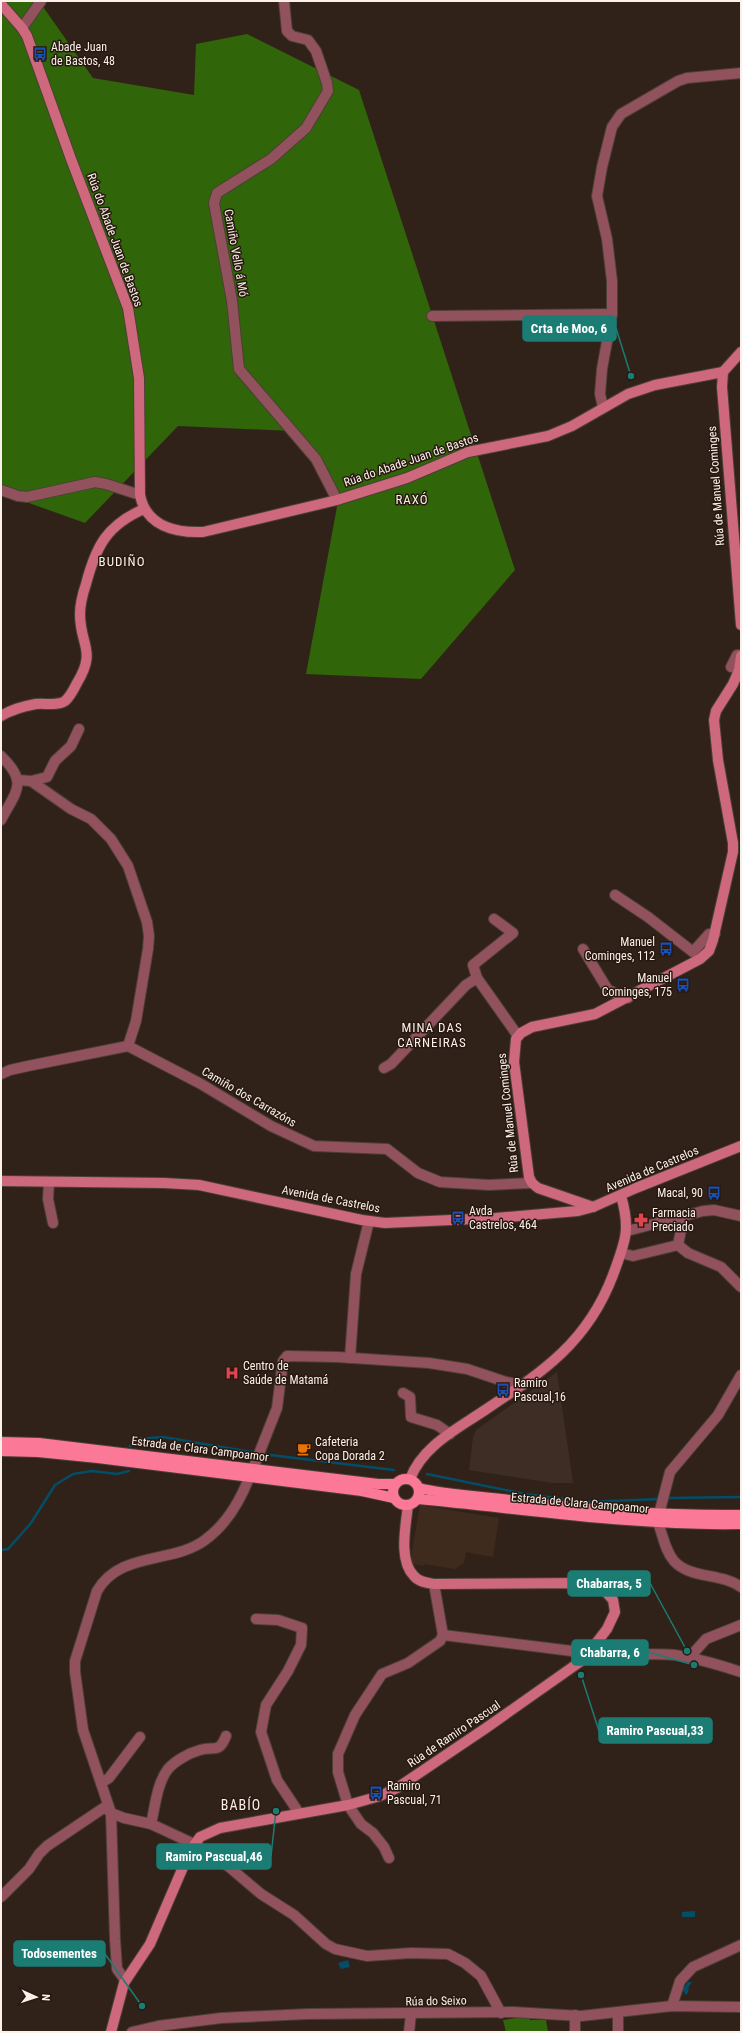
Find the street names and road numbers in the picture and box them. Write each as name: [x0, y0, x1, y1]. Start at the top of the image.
street label: Rúa do Abade Juan de Bastos: [84, 171, 146, 309]
street label: Camiño Vello á Mó: [221, 208, 251, 298]
street label: Rúa de Manuel Cominges: [705, 426, 727, 546]
street label: Rúa do Abade Juan de Bastos: [342, 430, 480, 490]
street label: Rúa de Manuel Cominges: [495, 1053, 521, 1173]
street label: Camiño dos Carrazóns: [199, 1064, 299, 1130]
street label: Avenida de Castrelos: [603, 1143, 701, 1195]
street label: Avenida de Castrelos: [281, 1183, 381, 1215]
street label: Estrada de Clara Campoamor: [131, 1434, 270, 1464]
street label: Estrada de Clara Campoamor: [511, 1490, 650, 1516]
street label: Rúa de Ramiro Pascual: [405, 1698, 503, 1770]
street label: Rúa do Seixo: [405, 1993, 467, 2009]

